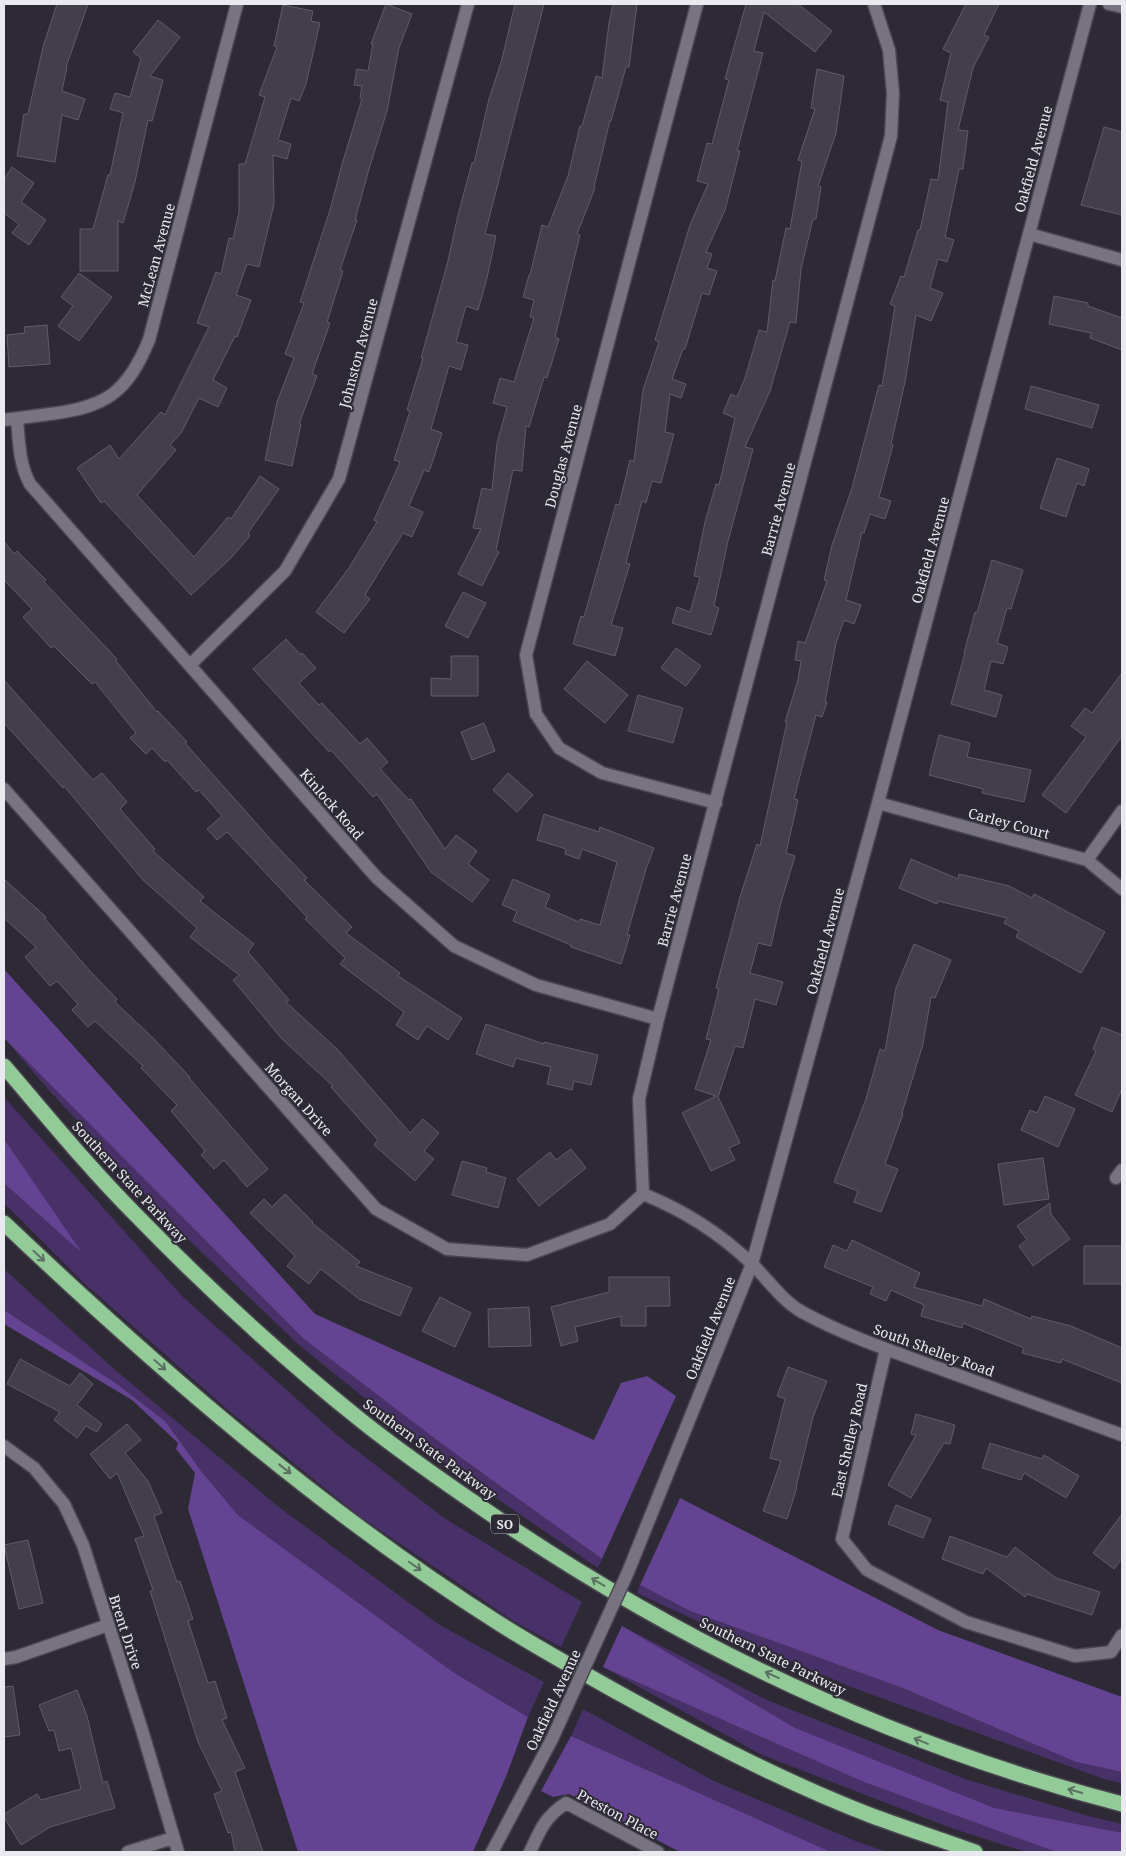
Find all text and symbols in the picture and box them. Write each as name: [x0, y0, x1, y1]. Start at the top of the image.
street label: Oakfield Avenue: [1010, 103, 1056, 215]
street label: McLean Avenue: [133, 201, 179, 309]
street label: Johnston Avenue: [334, 296, 382, 411]
street label: Douglas Avenue: [540, 402, 586, 510]
street label: Barrie Avenue: [756, 460, 800, 558]
street label: Oakfield Avenue: [907, 494, 953, 606]
street label: Kinlock Road: [296, 764, 368, 844]
street label: Carley Court: [966, 803, 1052, 843]
street label: Barrie Avenue: [652, 851, 696, 949]
street label: Oakfield Avenue: [802, 885, 848, 997]
street label: Morgan Drive: [261, 1058, 337, 1140]
street label: Southern State Parkway: [68, 1117, 192, 1247]
one-way arrow: [33, 1250, 45, 1262]
street label: Oakfield Avenue: [681, 1274, 739, 1382]
street label: South Shelley Road: [871, 1319, 998, 1381]
one-way arrow: [153, 1359, 166, 1370]
street label: East Shelley Road: [827, 1381, 871, 1499]
street label: Southern State Parkway: [360, 1394, 501, 1504]
one-way arrow: [278, 1463, 291, 1474]
road number: SO: [491, 1515, 519, 1534]
one-way arrow: [408, 1561, 422, 1571]
one-way arrow: [591, 1577, 605, 1587]
street label: Brent Drive: [105, 1592, 147, 1672]
street label: Southern State Parkway: [697, 1612, 849, 1700]
street label: Oakfield Avenue: [521, 1646, 585, 1754]
one-way arrow: [765, 1670, 780, 1679]
one-way arrow: [914, 1735, 929, 1745]
street label: Preston Place: [574, 1785, 662, 1843]
one-way arrow: [1068, 1786, 1084, 1796]

